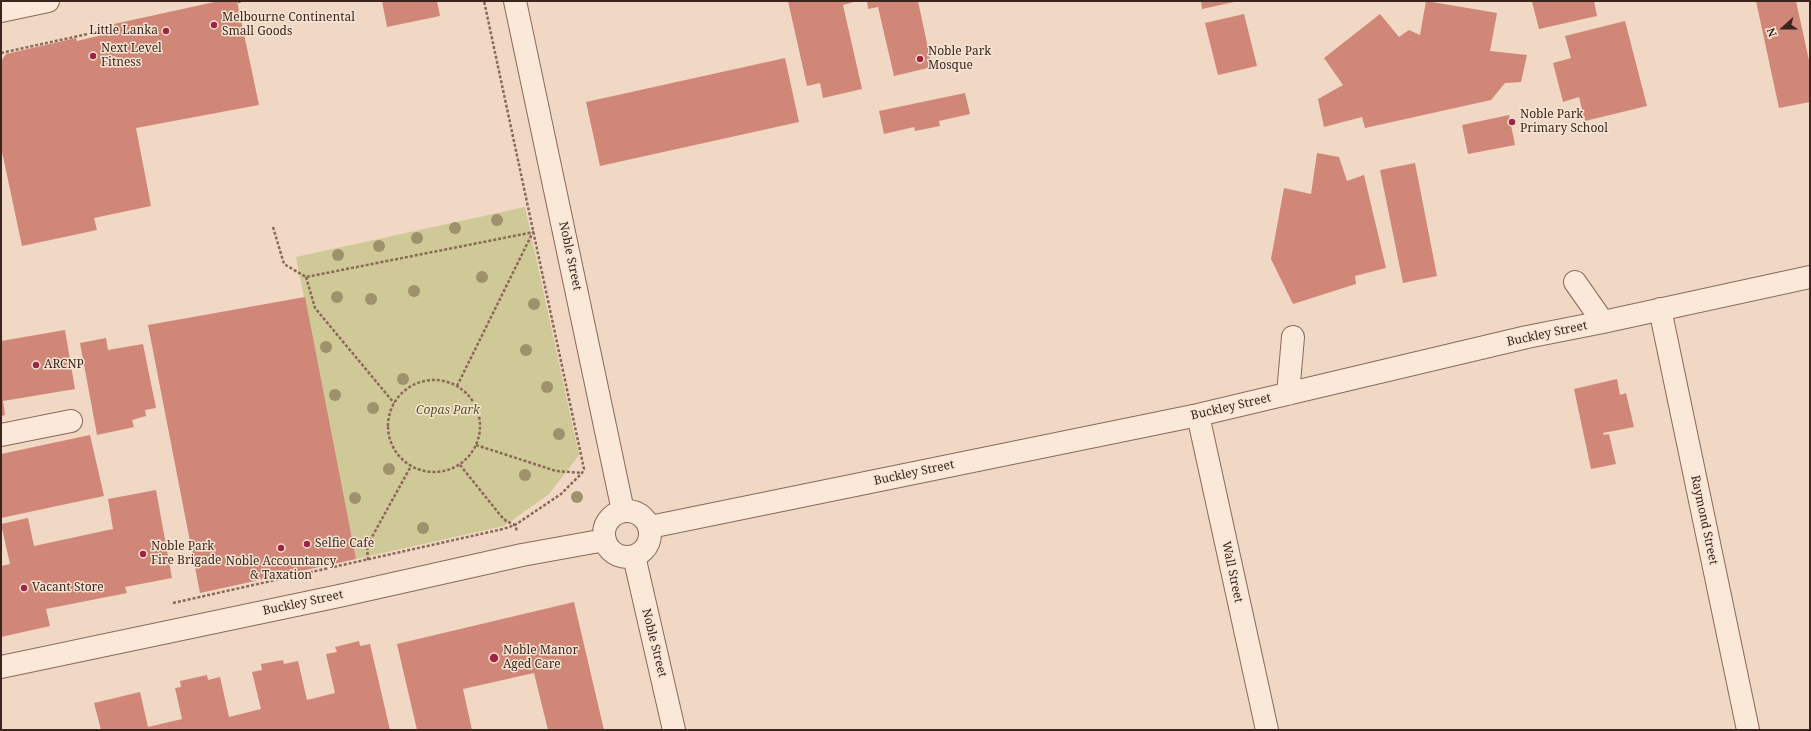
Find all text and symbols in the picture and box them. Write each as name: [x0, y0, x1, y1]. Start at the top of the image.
north arrow: [1763, 8, 1803, 48]
place label: Melbourne Continental Small Goods: [222, 11, 355, 39]
marker: Melbourne Continental Small Goods: [209, 20, 219, 30]
place label: Little Lanka: [89, 24, 158, 38]
marker: Little Lanka: [161, 26, 171, 36]
text: N: [1763, 26, 1780, 39]
place label: Next Level Fitness: [101, 42, 162, 70]
place label: Noble Park Mosque: [928, 45, 991, 73]
marker: Next Level Fitness: [88, 51, 98, 61]
marker: Noble Park Mosque: [915, 54, 925, 64]
place label: Noble Park Primary School: [1520, 108, 1608, 136]
marker: Noble Park Primary School: [1507, 117, 1517, 127]
street label: Noble Street: [556, 220, 584, 292]
street label: Buckley Street: [1505, 318, 1589, 350]
place label: ARCNP: [44, 358, 84, 372]
marker: ARCNP: [31, 360, 41, 370]
street label: Buckley Street: [1189, 391, 1273, 423]
park label: Copas Park: [416, 404, 480, 418]
street label: Buckley Street: [872, 457, 956, 489]
street label: Raymond Street: [1687, 474, 1721, 566]
place label: Selfie Cafe: [315, 537, 374, 551]
marker: Selfie Cafe: [302, 539, 312, 549]
place label: Noble Park Fire Brigade: [151, 540, 221, 568]
street label: Wall Street: [1218, 540, 1246, 604]
marker: Noble Accountancy & Taxation: [276, 543, 286, 553]
marker: Noble Park Fire Brigade: [138, 549, 148, 559]
place label: Noble Accountancy & Taxation: [226, 555, 336, 583]
place label: Vacant Store: [32, 581, 104, 595]
marker: Vacant Store: [19, 583, 29, 593]
street label: Buckley Street: [261, 587, 345, 619]
street label: Noble Street: [639, 607, 669, 679]
place label: Noble Manor Aged Care: [503, 644, 578, 672]
marker: Noble Manor Aged Care: [488, 652, 500, 664]

